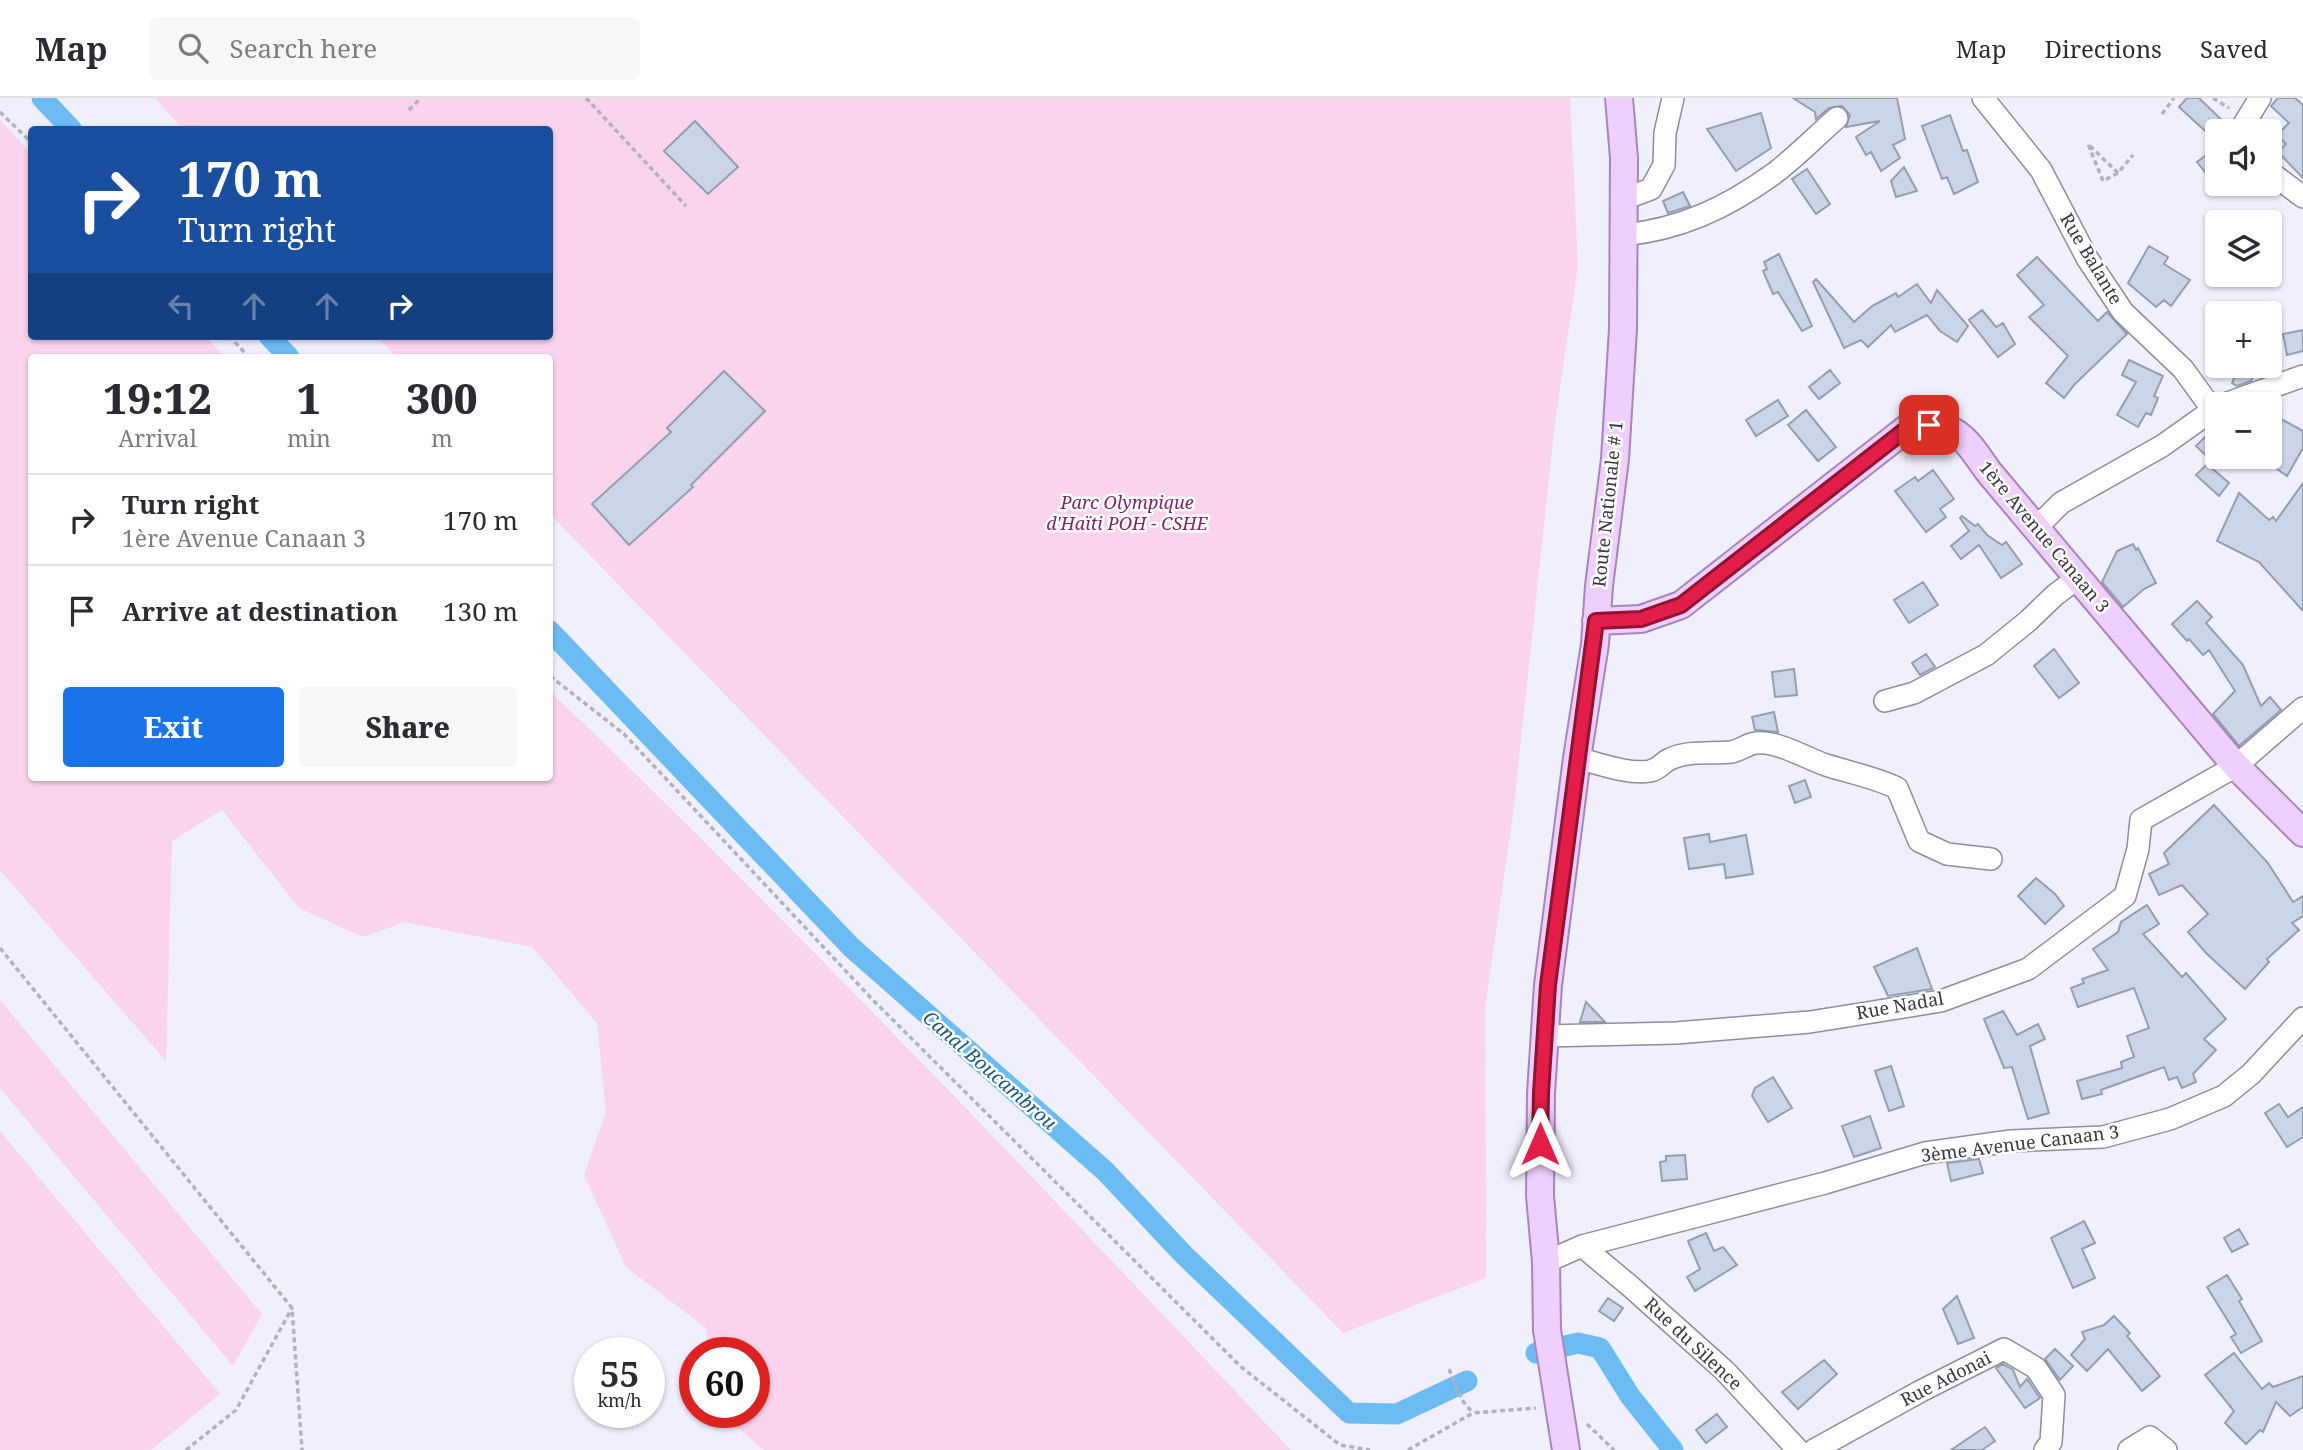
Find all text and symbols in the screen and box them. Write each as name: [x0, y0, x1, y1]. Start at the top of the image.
search box: [150, 17, 640, 80]
text: Map: [35, 26, 108, 71]
icon: search: [174, 29, 212, 67]
text: Search here: [230, 30, 377, 66]
text: Map: [1956, 32, 2007, 65]
text: Directions: [2045, 32, 2162, 65]
text: Saved: [2200, 32, 2268, 65]
map controls: [2205, 119, 2282, 469]
button: sound: [2205, 119, 2282, 196]
text: 170 m: [178, 145, 322, 211]
icon: right: [63, 154, 154, 245]
text: Turn right: [178, 208, 336, 251]
street label: Rue Balante: [2055, 208, 2129, 309]
button: layers: [2205, 210, 2282, 287]
icon: left: [162, 287, 200, 325]
icon: ahead: [235, 287, 273, 325]
icon: ahead: [308, 287, 346, 325]
icon: right: [381, 287, 419, 325]
button: +: [2205, 301, 2282, 378]
text: 19:12: [103, 369, 212, 426]
text: 1: [297, 369, 321, 426]
text: 300: [406, 369, 478, 426]
button: −: [2205, 392, 2282, 469]
pin: [1899, 395, 1959, 455]
icon: arrive: [1910, 406, 1948, 444]
street label: Route Nationale # 1: [1586, 420, 1628, 588]
text: Arrival: [118, 422, 197, 454]
text: min: [287, 422, 331, 454]
text: m: [431, 422, 453, 454]
street label: 1ère Avenue Canaan 3: [1974, 456, 2115, 617]
text: Turn right: [122, 486, 259, 522]
park label: Parc Olympique d'Haïti POH - CSHE: [1046, 490, 1209, 535]
icon: right: [63, 501, 101, 539]
text: 170 m: [443, 502, 518, 538]
text: 1ère Avenue Canaan 3: [122, 522, 366, 554]
icon: arrive: [63, 592, 101, 630]
text: Arrive at destination: [122, 593, 398, 629]
text: 130 m: [443, 593, 518, 629]
button: Exit: [63, 687, 284, 767]
button: Share: [298, 687, 518, 767]
street label: Rue Nadal: [1854, 985, 1946, 1024]
water label: Canal Boucambrou: [918, 1005, 1063, 1136]
position arrow: [1503, 1107, 1577, 1181]
street label: 3ème Avenue Canaan 3: [1919, 1119, 2120, 1167]
street label: Rue du Silence: [1640, 1292, 1748, 1395]
speed limit sign: 60: [679, 1337, 770, 1428]
street label: Rue Adonai: [1896, 1345, 1995, 1411]
text: 55: [600, 1350, 639, 1397]
text: km/h: [597, 1388, 642, 1412]

